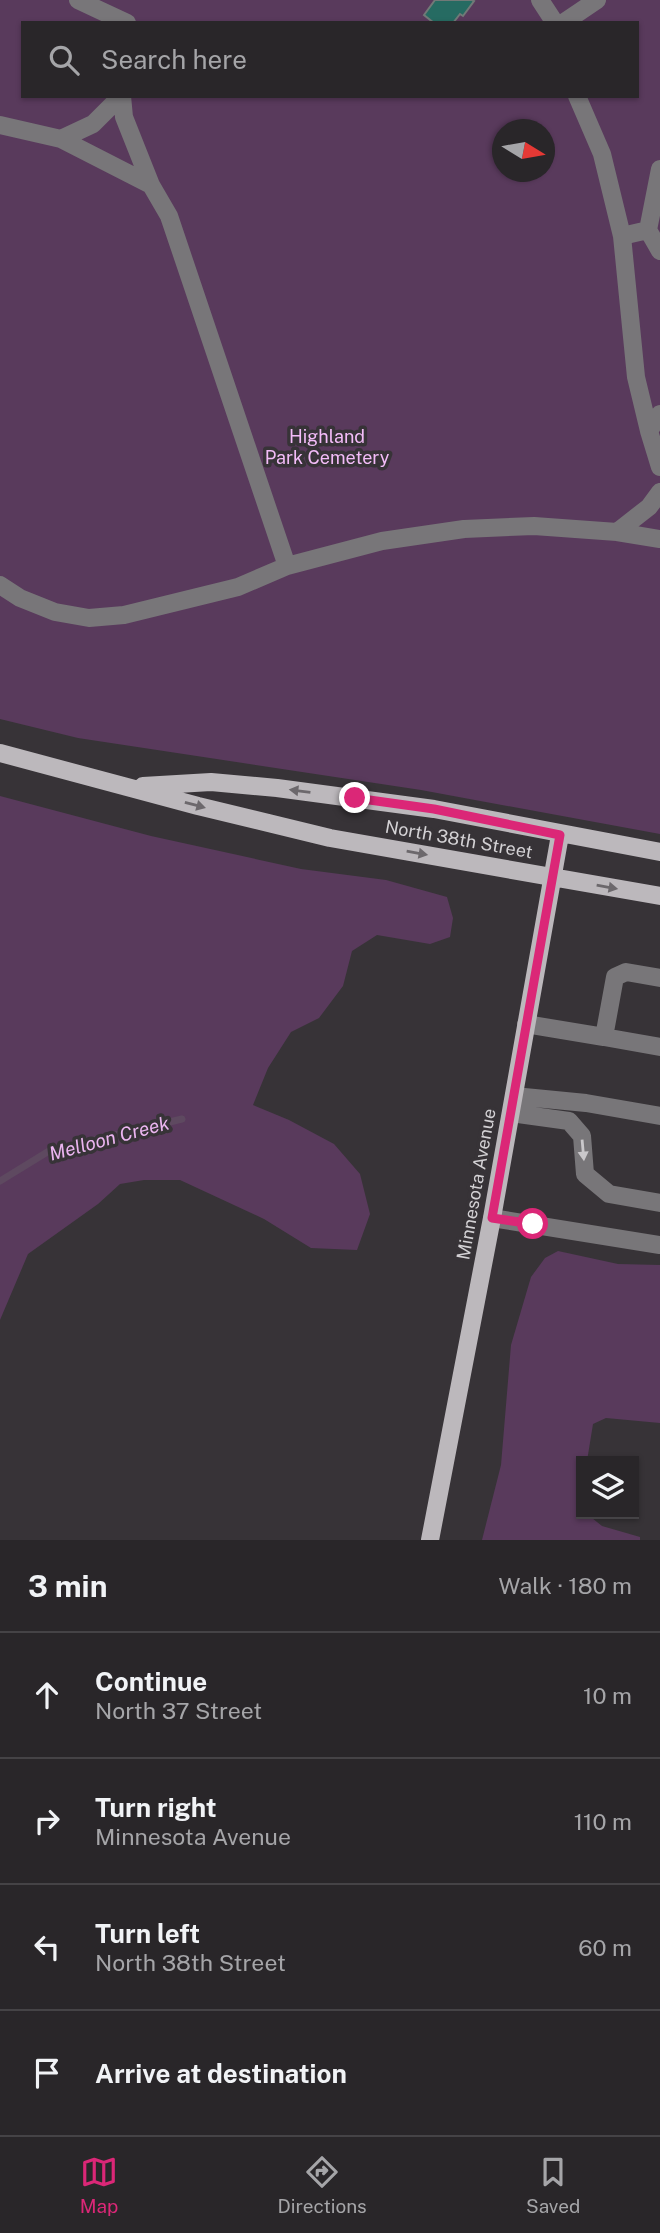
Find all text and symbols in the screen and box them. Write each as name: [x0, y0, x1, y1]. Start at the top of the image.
search box: [21, 21, 639, 98]
icon: search: [45, 41, 83, 79]
text: Search here: [101, 44, 247, 75]
north arrow: [492, 119, 555, 182]
park label: Highland Park Cemetery: [265, 426, 390, 468]
route end: [339, 782, 370, 813]
one-way arrow: [289, 785, 311, 796]
one-way arrow: [185, 801, 206, 811]
street label: North 38th Street: [384, 816, 534, 862]
one-way arrow: [406, 848, 428, 859]
one-way arrow: [596, 881, 618, 892]
street label: Minnesota Avenue: [452, 1107, 500, 1261]
water label: Melloon Creek: [47, 1111, 172, 1165]
one-way arrow: [578, 1139, 589, 1161]
route start: [517, 1208, 548, 1239]
map controls: [576, 1456, 639, 1519]
button: layers: [576, 1456, 639, 1519]
text: 3 min: [28, 1568, 107, 1604]
text: Walk · 180 m: [499, 1572, 632, 1599]
text: Continue: [95, 1666, 207, 1697]
icon: ahead: [28, 1676, 66, 1714]
text: 10 m: [583, 1682, 632, 1709]
text: North 37 Street: [95, 1697, 262, 1724]
text: Turn right: [95, 1792, 217, 1823]
icon: right: [28, 1802, 66, 1840]
text: 110 m: [574, 1808, 632, 1835]
text: Minnesota Avenue: [95, 1823, 291, 1850]
text: Turn left: [95, 1918, 200, 1949]
icon: left: [28, 1928, 66, 1966]
text: 60 m: [578, 1934, 632, 1961]
text: North 38th Street: [95, 1949, 286, 1976]
icon: arrive: [28, 2054, 66, 2092]
text: Arrive at destination: [95, 2058, 347, 2089]
tab: Map: [80, 2153, 118, 2217]
tab: Directions: [277, 2153, 367, 2217]
tab: Saved: [526, 2153, 580, 2217]

